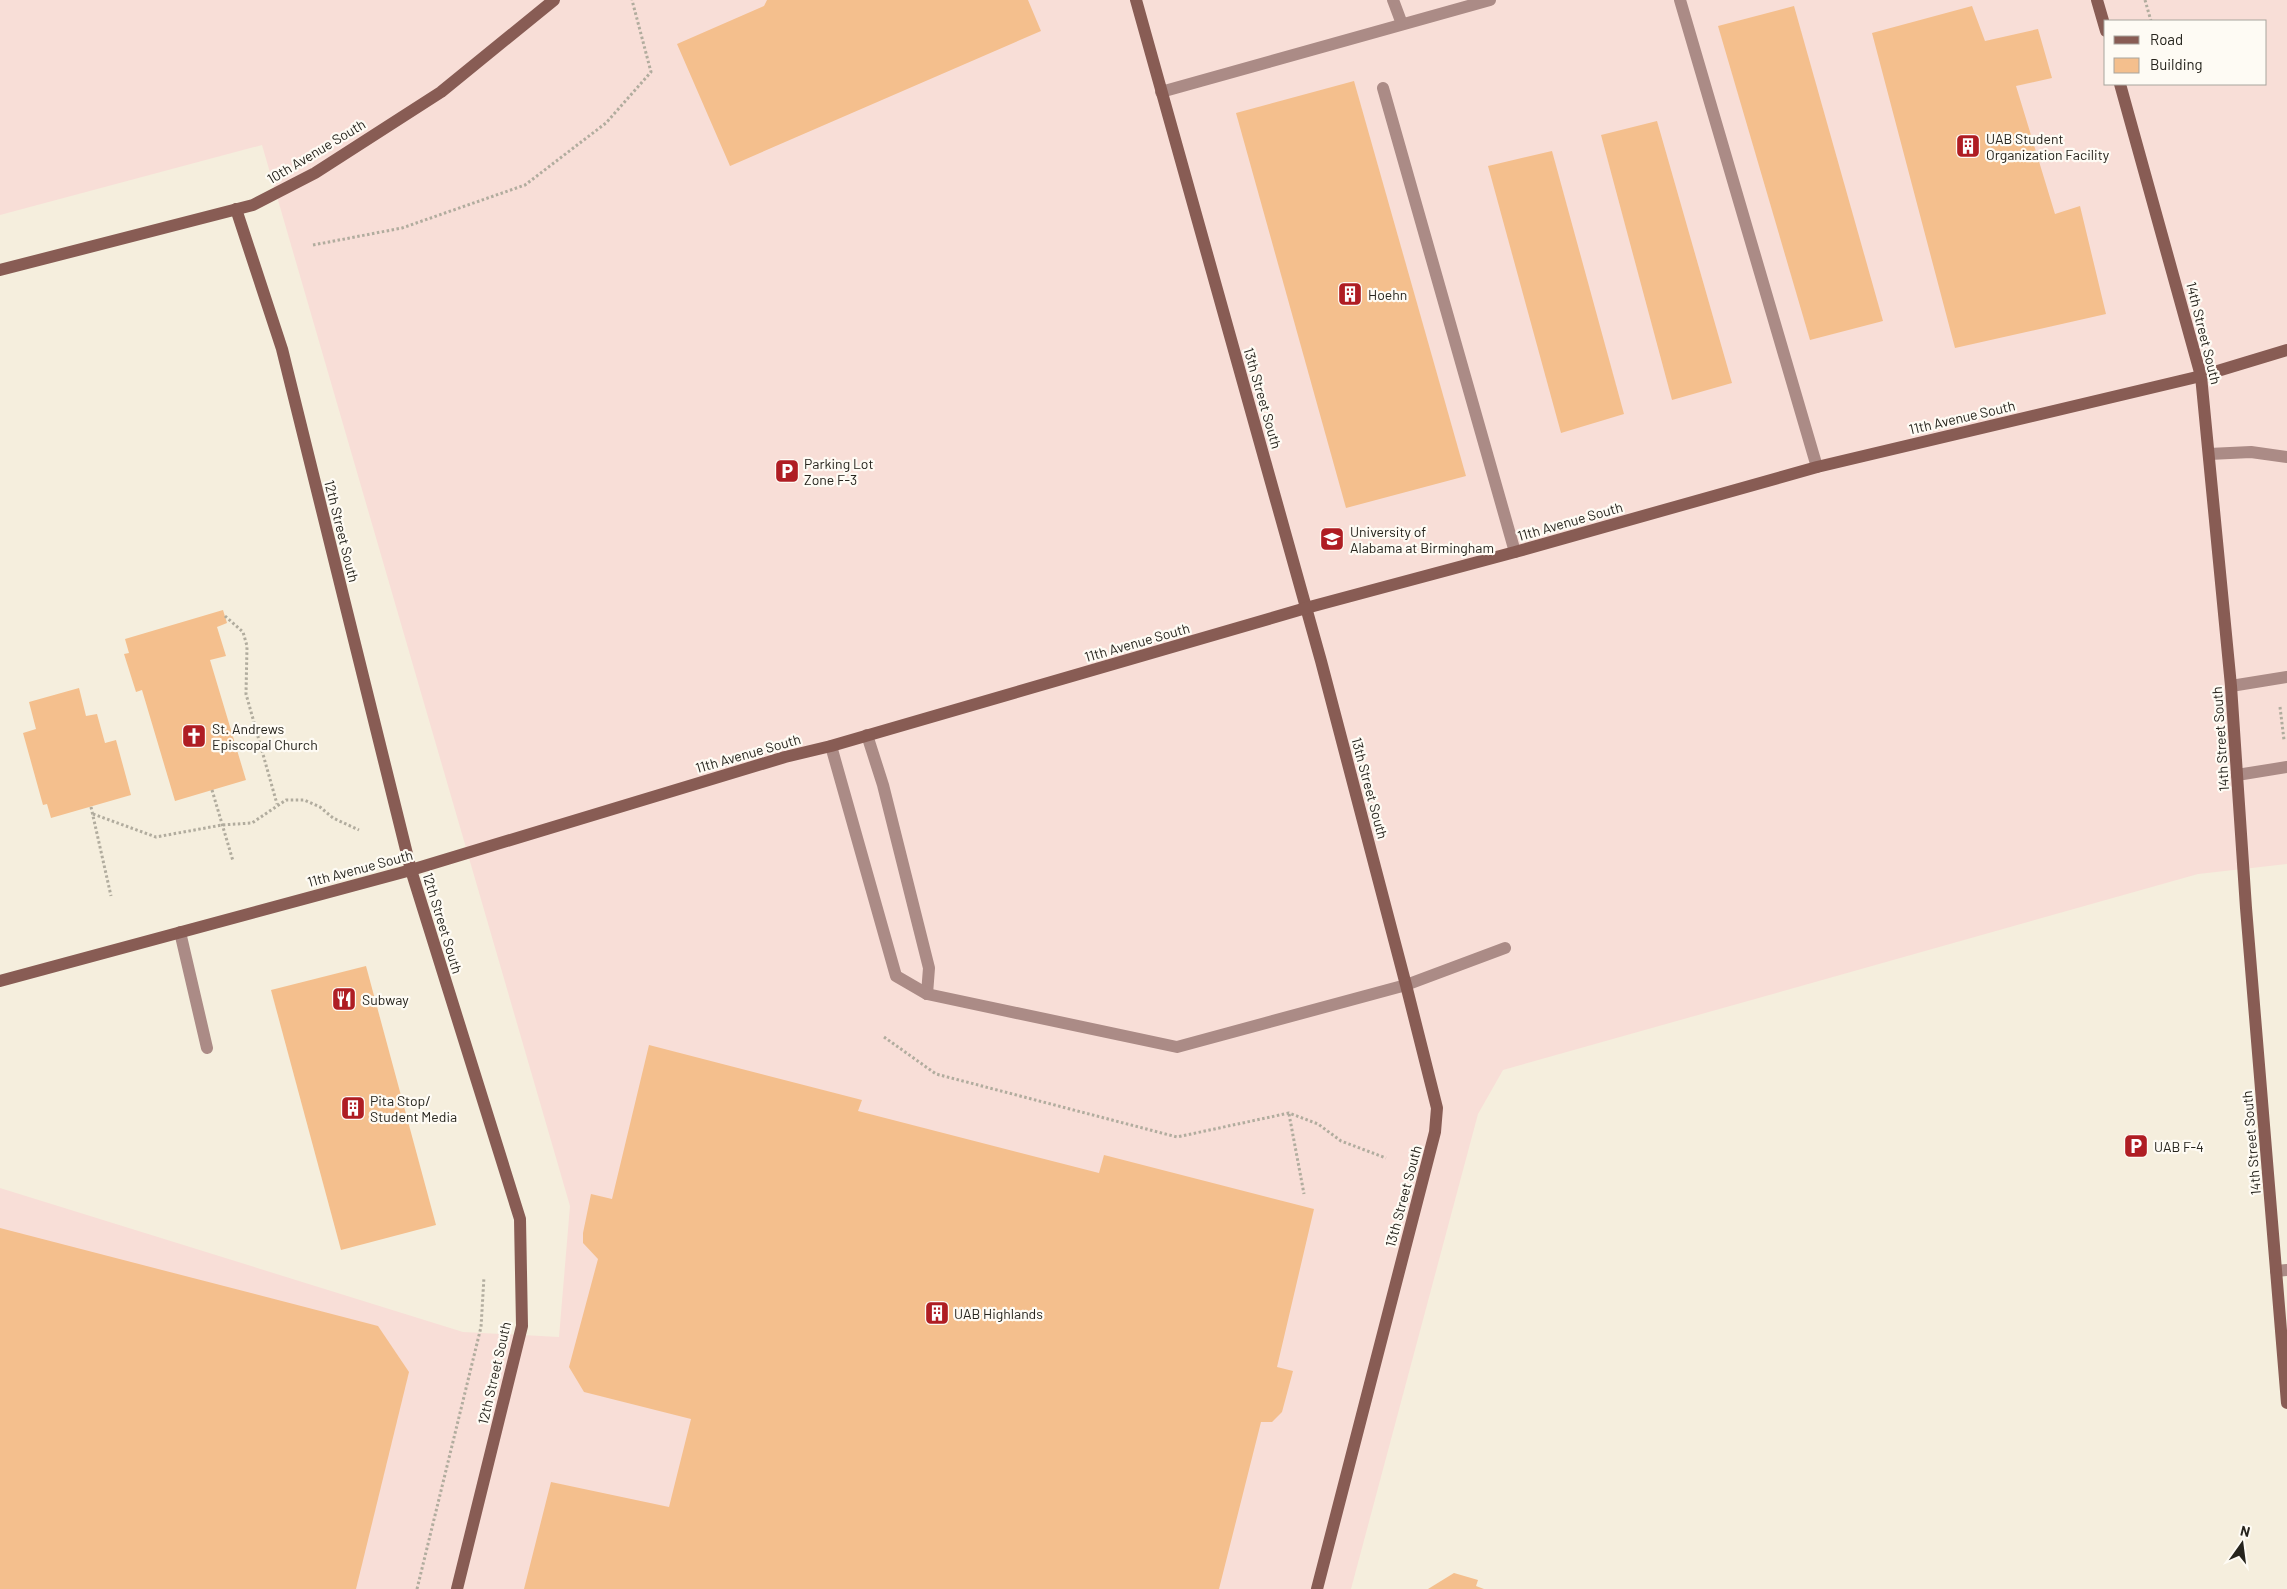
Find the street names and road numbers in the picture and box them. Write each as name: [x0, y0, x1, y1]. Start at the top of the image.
street label: 10th Avenue South: [264, 115, 368, 187]
street label: 14th Street South: [2183, 280, 2225, 386]
street label: 13th Street South: [1240, 345, 1286, 451]
street label: 11th Avenue South: [1907, 397, 2017, 437]
street label: 12th Street South: [321, 478, 363, 584]
street label: 11th Avenue South: [1515, 498, 1625, 544]
street label: 11th Avenue South: [1082, 619, 1192, 665]
street label: 14th Street South: [2208, 686, 2232, 792]
street label: 11th Avenue South: [693, 730, 803, 776]
street label: 13th Street South: [1348, 735, 1392, 841]
street label: 11th Avenue South: [305, 846, 415, 890]
street label: 12th Street South: [420, 870, 466, 976]
street label: 14th Street South: [2238, 1090, 2264, 1196]
street label: 13th Street South: [1381, 1143, 1425, 1249]
street label: 12th Street South: [474, 1320, 514, 1426]

